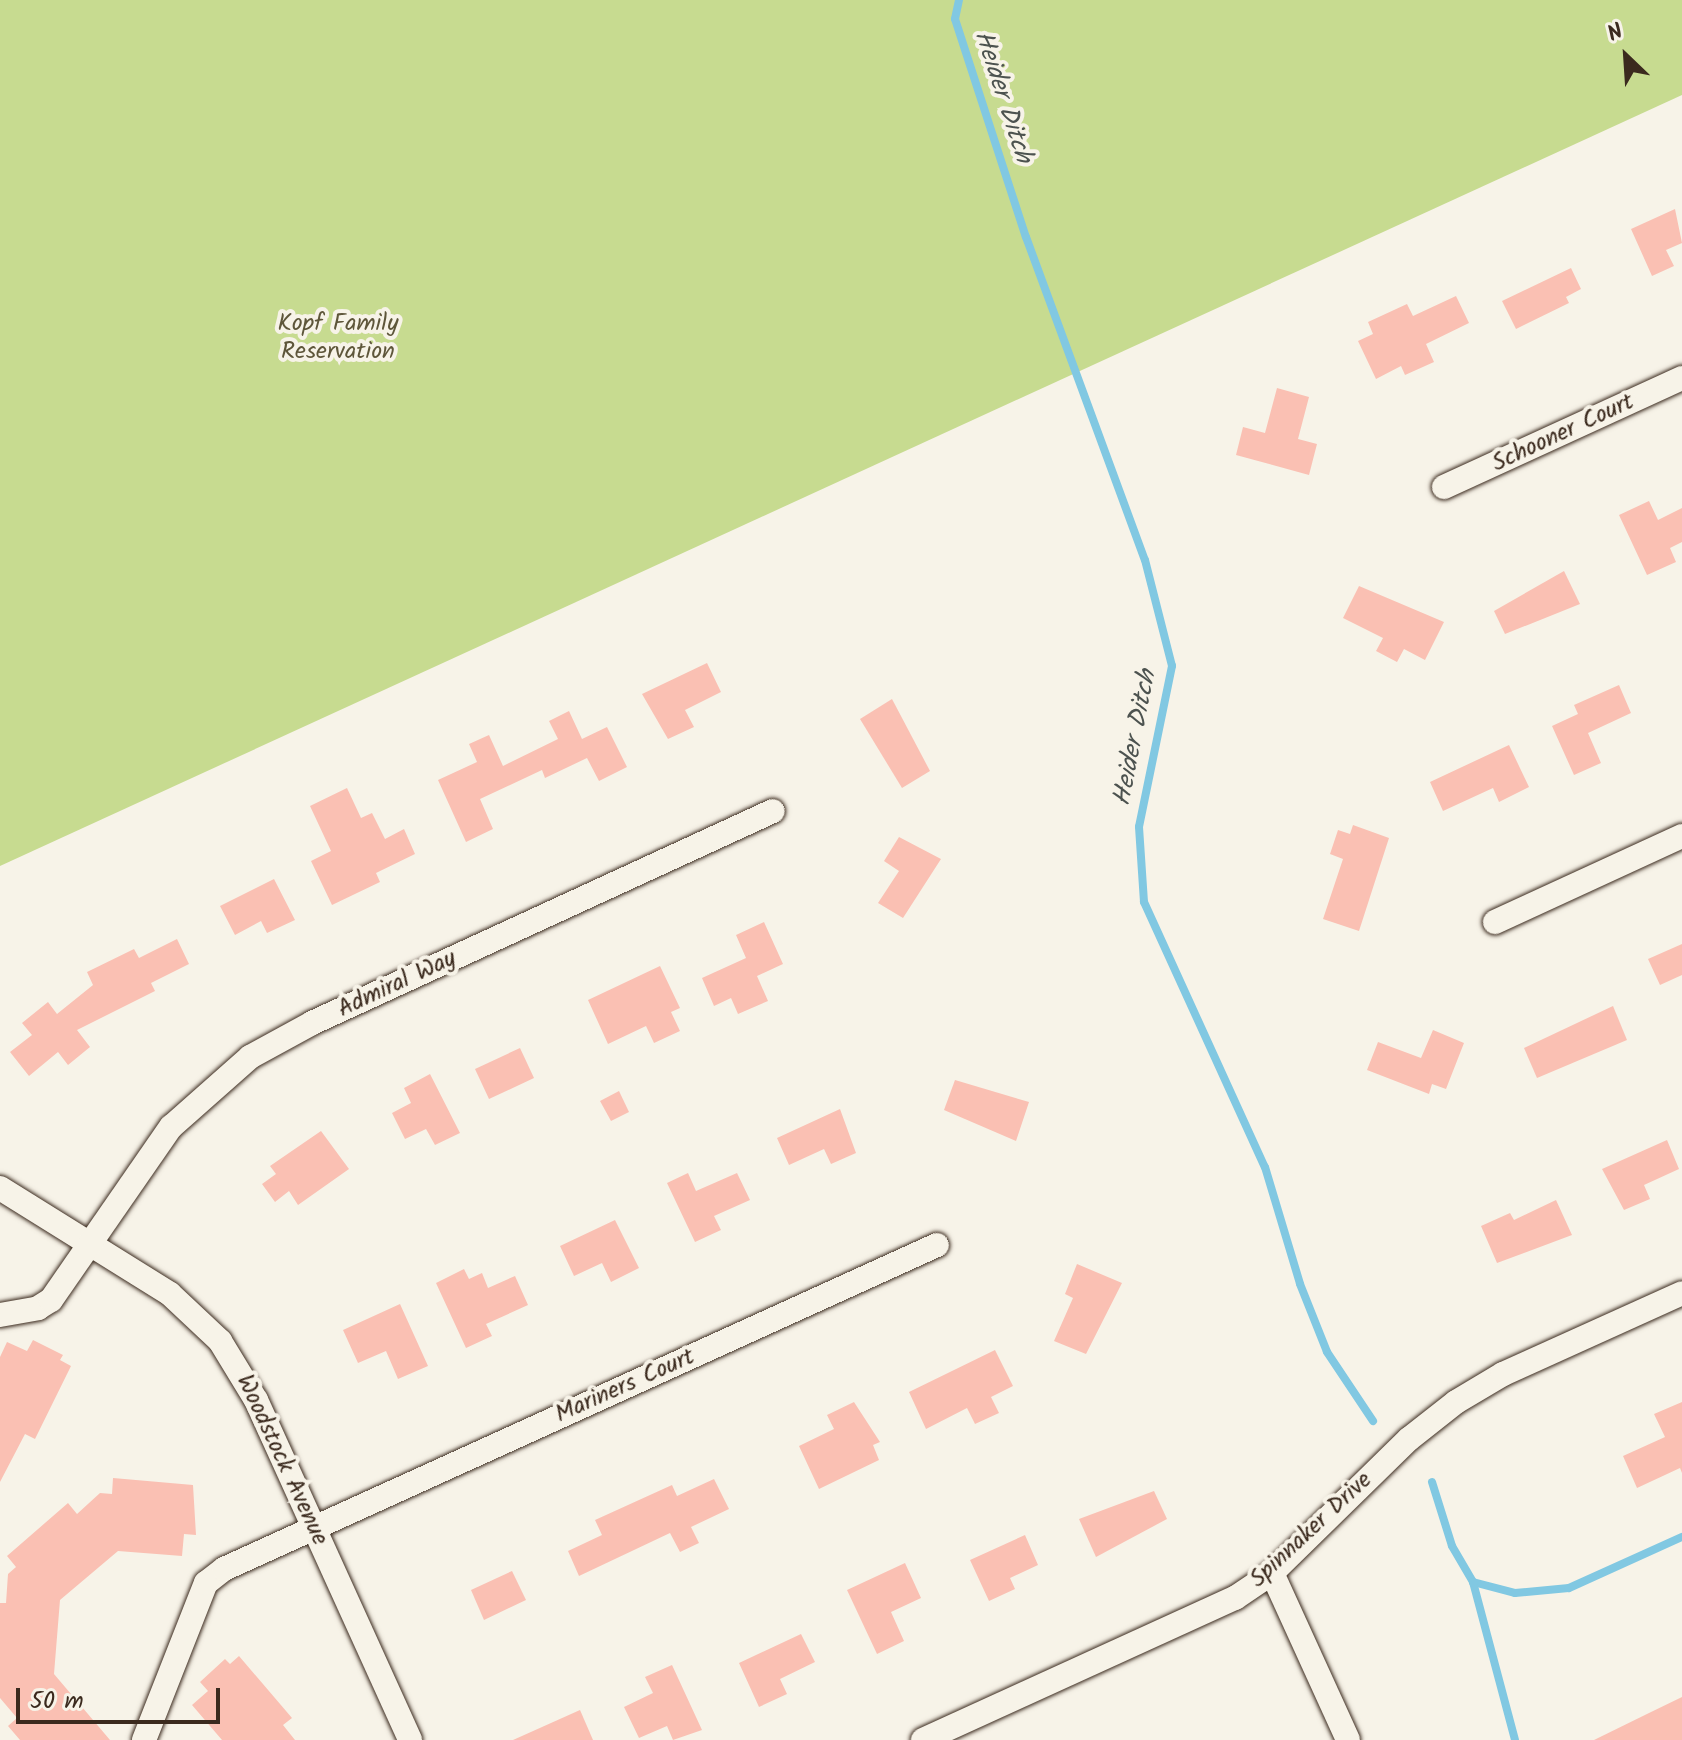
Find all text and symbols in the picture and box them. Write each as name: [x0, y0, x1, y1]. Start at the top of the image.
text: N: [1602, 15, 1629, 53]
north arrow: [1586, 16, 1666, 96]
water label: Heider Ditch: [966, 27, 1038, 167]
park label: Kopf Family Reservation: [278, 310, 398, 366]
street label: Schooner Court: [1487, 388, 1639, 478]
water label: Heider Ditch: [1108, 668, 1164, 808]
street label: Admiral Way: [333, 944, 461, 1024]
street label: Mariners Court: [551, 1342, 699, 1430]
street label: Woodstock Avenue: [230, 1370, 334, 1550]
street label: Spinnaker Drive: [1244, 1466, 1378, 1594]
scale bar: [20, 1672, 224, 1722]
text: 50 m: [30, 1682, 84, 1721]

